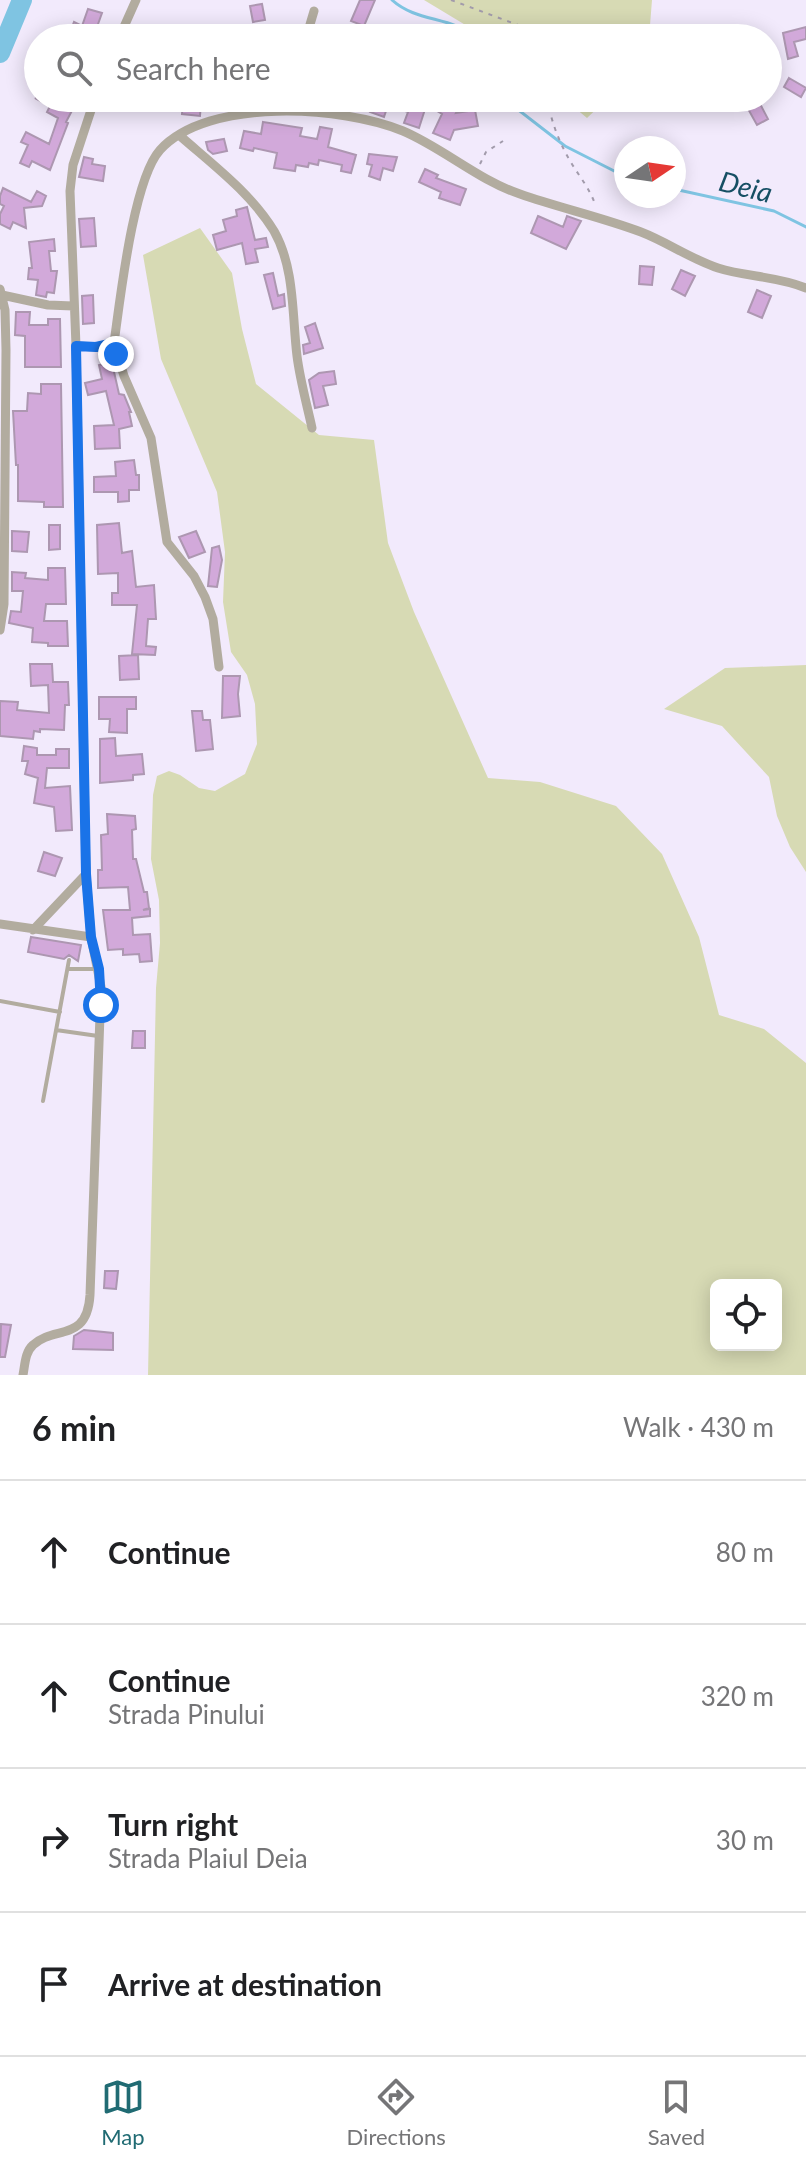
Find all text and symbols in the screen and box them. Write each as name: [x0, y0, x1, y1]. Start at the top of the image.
search box: [24, 24, 782, 112]
icon: search: [52, 46, 96, 90]
text: Search here: [116, 50, 271, 86]
north arrow: [614, 136, 686, 208]
water label: Deia: [716, 163, 776, 209]
route end: [98, 336, 134, 372]
route start: [83, 987, 119, 1023]
map controls: [710, 1279, 782, 1351]
button: locate: [710, 1279, 782, 1351]
text: 6 min: [32, 1407, 116, 1448]
text: Walk · 430 m: [623, 1411, 774, 1443]
icon: ahead: [32, 1530, 76, 1574]
text: Continue: [108, 1534, 231, 1570]
text: 80 m: [716, 1536, 774, 1568]
text: Continue: [108, 1662, 231, 1698]
icon: ahead: [32, 1674, 76, 1718]
text: 320 m: [701, 1680, 774, 1712]
text: Strada Pinului: [108, 1698, 265, 1730]
text: Turn right: [108, 1806, 238, 1842]
icon: right: [32, 1818, 76, 1862]
text: 30 m: [716, 1824, 774, 1856]
text: Strada Plaiul Deia: [108, 1842, 308, 1874]
icon: arrive: [32, 1962, 76, 2006]
text: Arrive at destination: [108, 1966, 382, 2002]
tab: Map: [101, 2075, 145, 2150]
tab: Directions: [347, 2075, 446, 2150]
tab: Saved: [648, 2075, 705, 2150]

